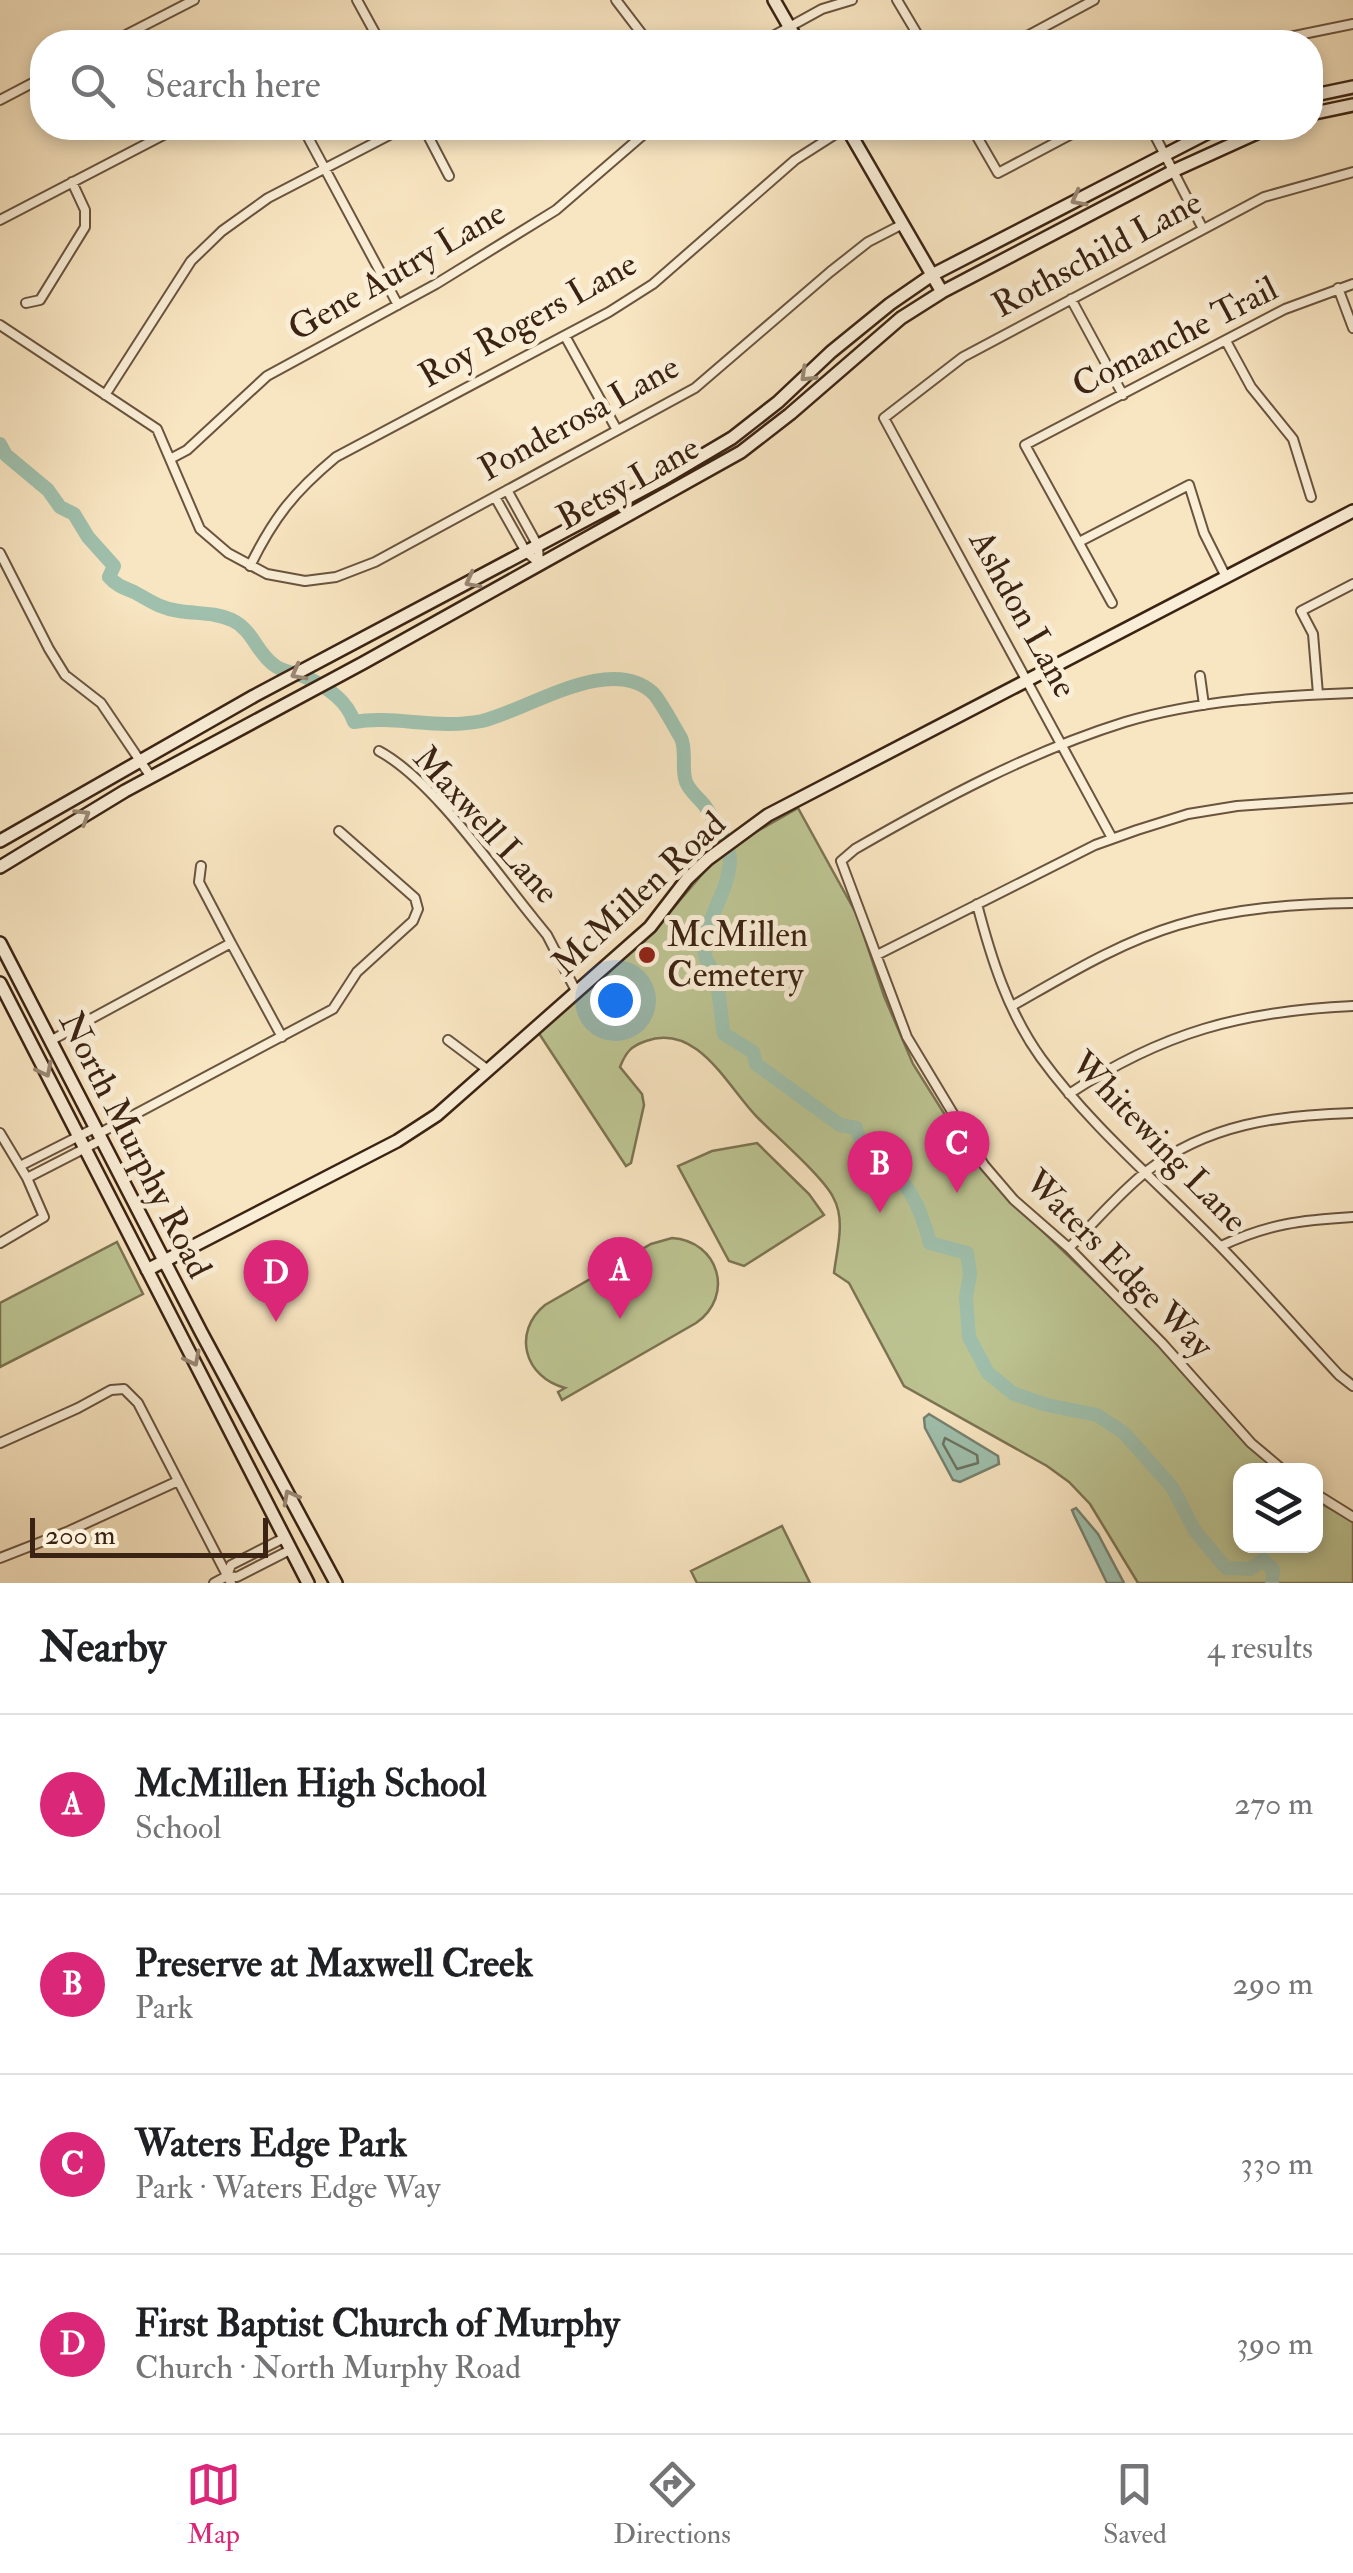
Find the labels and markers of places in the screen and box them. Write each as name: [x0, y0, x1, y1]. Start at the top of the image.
place label: McMillen Cemetery: [667, 913, 808, 997]
marker: McMillen Cemetery: [636, 944, 658, 966]
pin: C: [924, 1110, 990, 1193]
pin: B: [848, 1130, 912, 1213]
pin: A: [588, 1236, 652, 1319]
pin: D: [244, 1240, 308, 1322]

